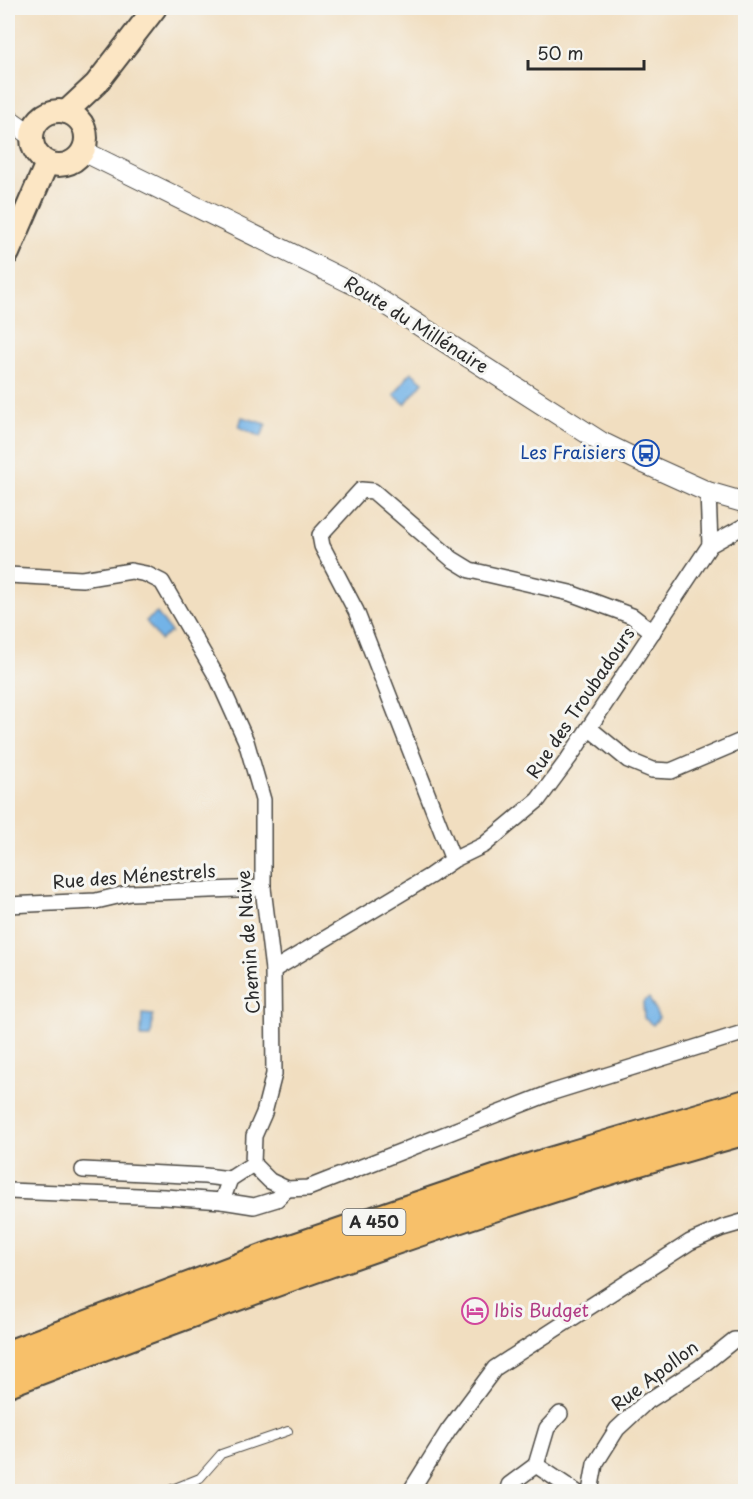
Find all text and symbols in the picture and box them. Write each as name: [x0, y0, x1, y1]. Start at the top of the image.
scale bar: [528, 33, 644, 71]
text: 50 m: [537, 39, 584, 66]
street label: Route du Millénaire: [339, 268, 494, 379]
place label: Les Fraisiers: [520, 438, 626, 465]
bus stop icon: Les Fraisiers: [631, 438, 661, 468]
street label: Rue des Troubadours: [519, 621, 641, 783]
street label: Rue des Ménestrels: [52, 856, 216, 895]
street label: Chemin de Naive: [229, 869, 266, 1015]
road number: A 450: [342, 1209, 406, 1235]
hotel icon: Ibis Budget: [460, 1296, 490, 1326]
place label: Ibis Budget: [494, 1296, 589, 1323]
street label: Rue Apollon: [605, 1333, 703, 1417]

